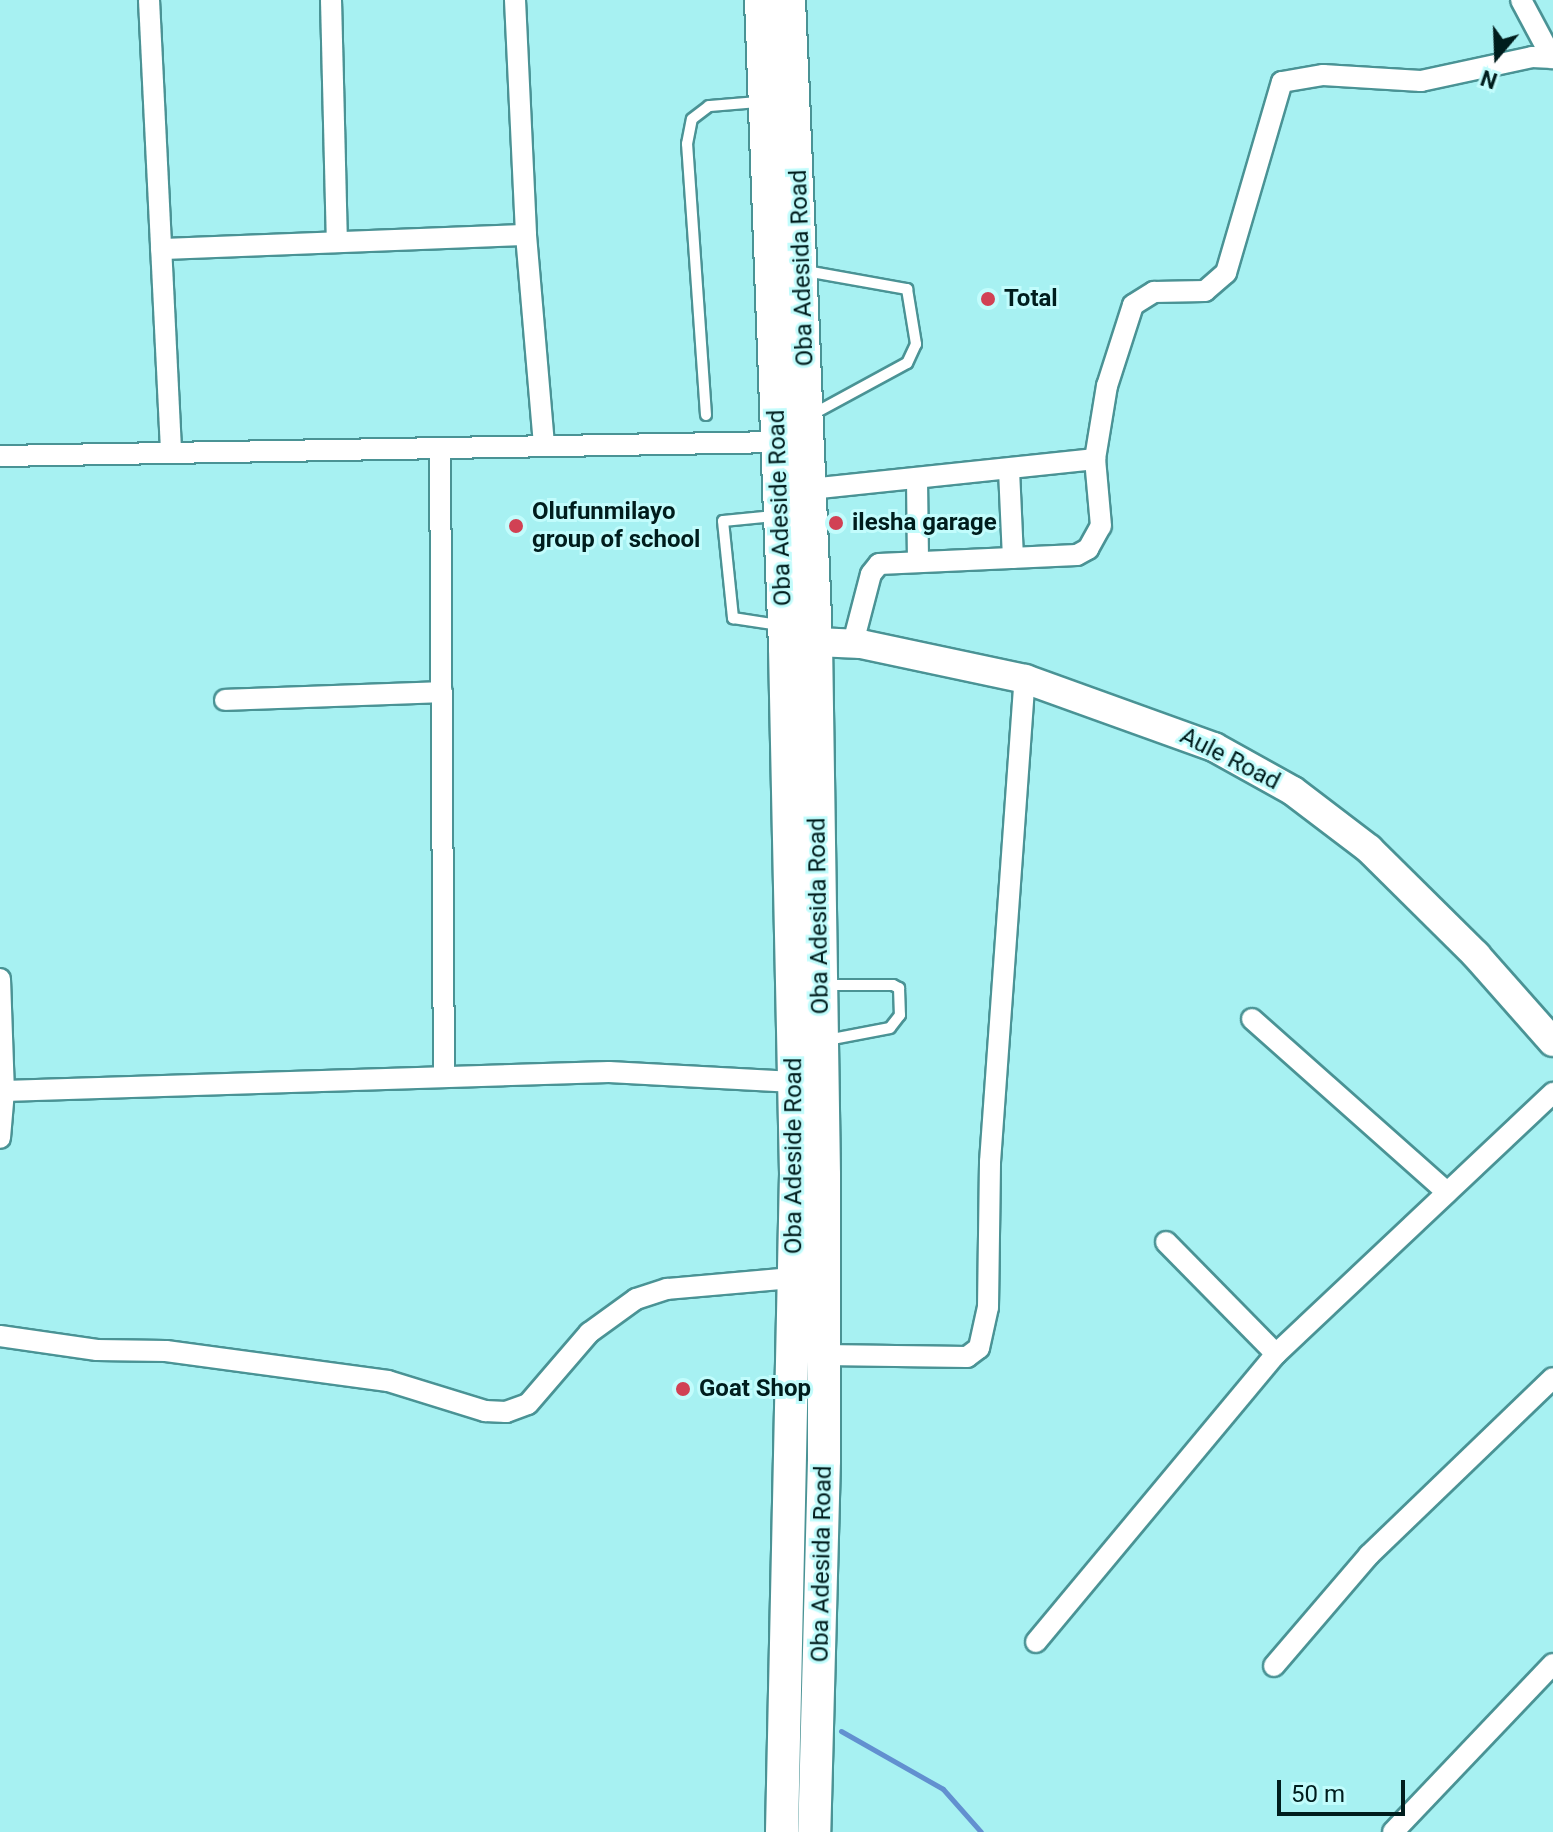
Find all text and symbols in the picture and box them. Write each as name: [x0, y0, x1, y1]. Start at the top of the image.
north arrow: [1457, 16, 1537, 96]
text: N: [1478, 65, 1500, 94]
street label: Oba Adesida Road: [784, 169, 820, 367]
place label: Total: [1004, 285, 1058, 313]
marker: Total: [979, 290, 997, 308]
street label: Oba Adeside Road: [762, 409, 798, 607]
place label: Olufunmilayo group of school: [532, 498, 700, 554]
place label: ilesha garage: [852, 509, 997, 537]
marker: ilesha garage: [827, 514, 845, 532]
marker: Olufunmilayo group of school: [507, 517, 525, 535]
street label: Aule Road: [1175, 722, 1285, 796]
street label: Oba Adesida Road: [803, 817, 835, 1015]
street label: Oba Adeside Road: [780, 1058, 808, 1254]
place label: Goat Shop: [699, 1375, 811, 1403]
marker: Goat Shop: [674, 1380, 692, 1398]
street label: Oba Adesida Road: [806, 1465, 838, 1663]
scale bar: [1281, 1764, 1409, 1814]
text: 50 m: [1291, 1780, 1345, 1808]

